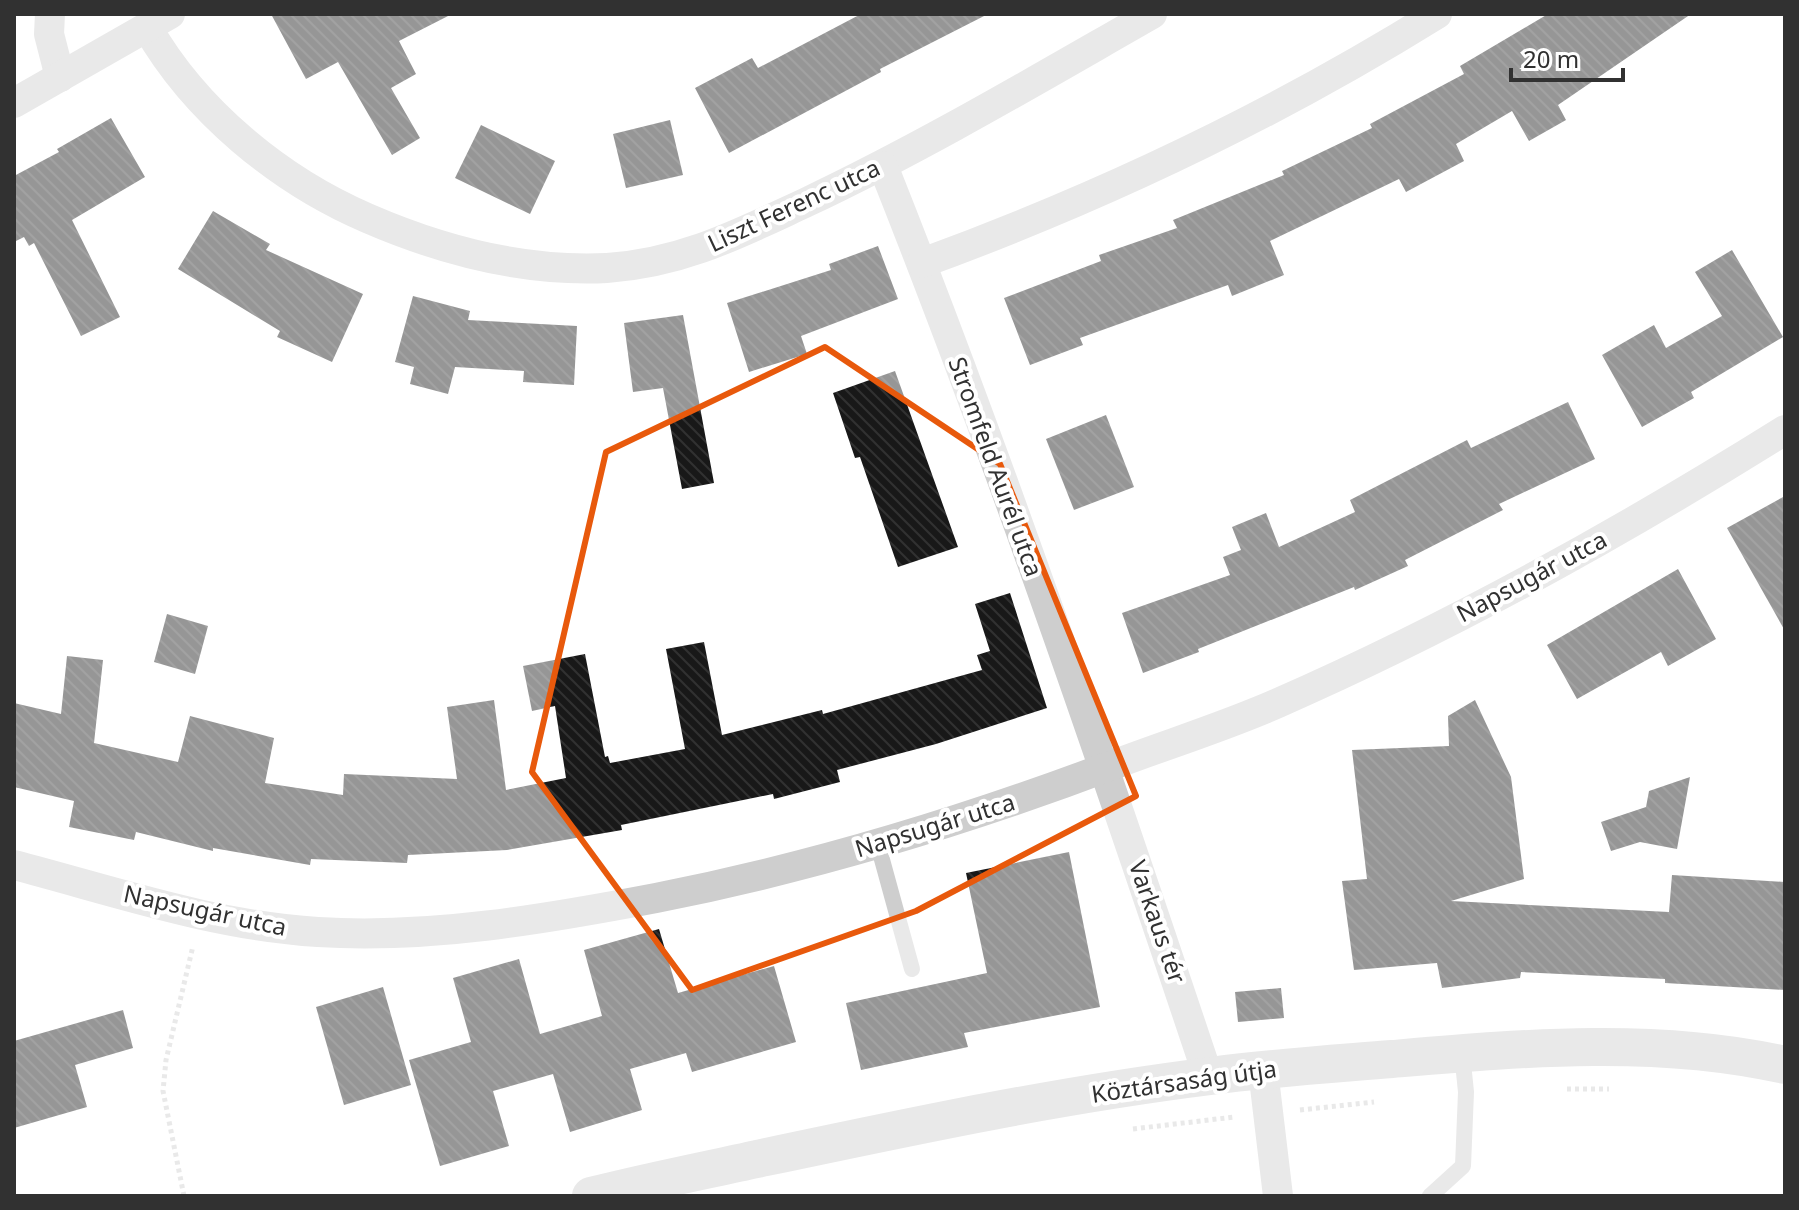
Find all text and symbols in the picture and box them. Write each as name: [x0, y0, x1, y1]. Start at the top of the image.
scale bar: [1511, 32, 1623, 82]
text: 20 m: [1523, 42, 1579, 75]
street label: Liszt Ferenc utca: [702, 150, 885, 259]
street label: Stromfeld Aurél utca: [941, 352, 1051, 581]
street label: Napsugár utca: [1450, 522, 1612, 629]
street label: Napsugár utca: [851, 785, 1019, 865]
street label: Varkaus tér: [1122, 856, 1195, 988]
street label: Napsugár utca: [121, 876, 290, 943]
street label: Köztársaság útja: [1089, 1051, 1278, 1110]

